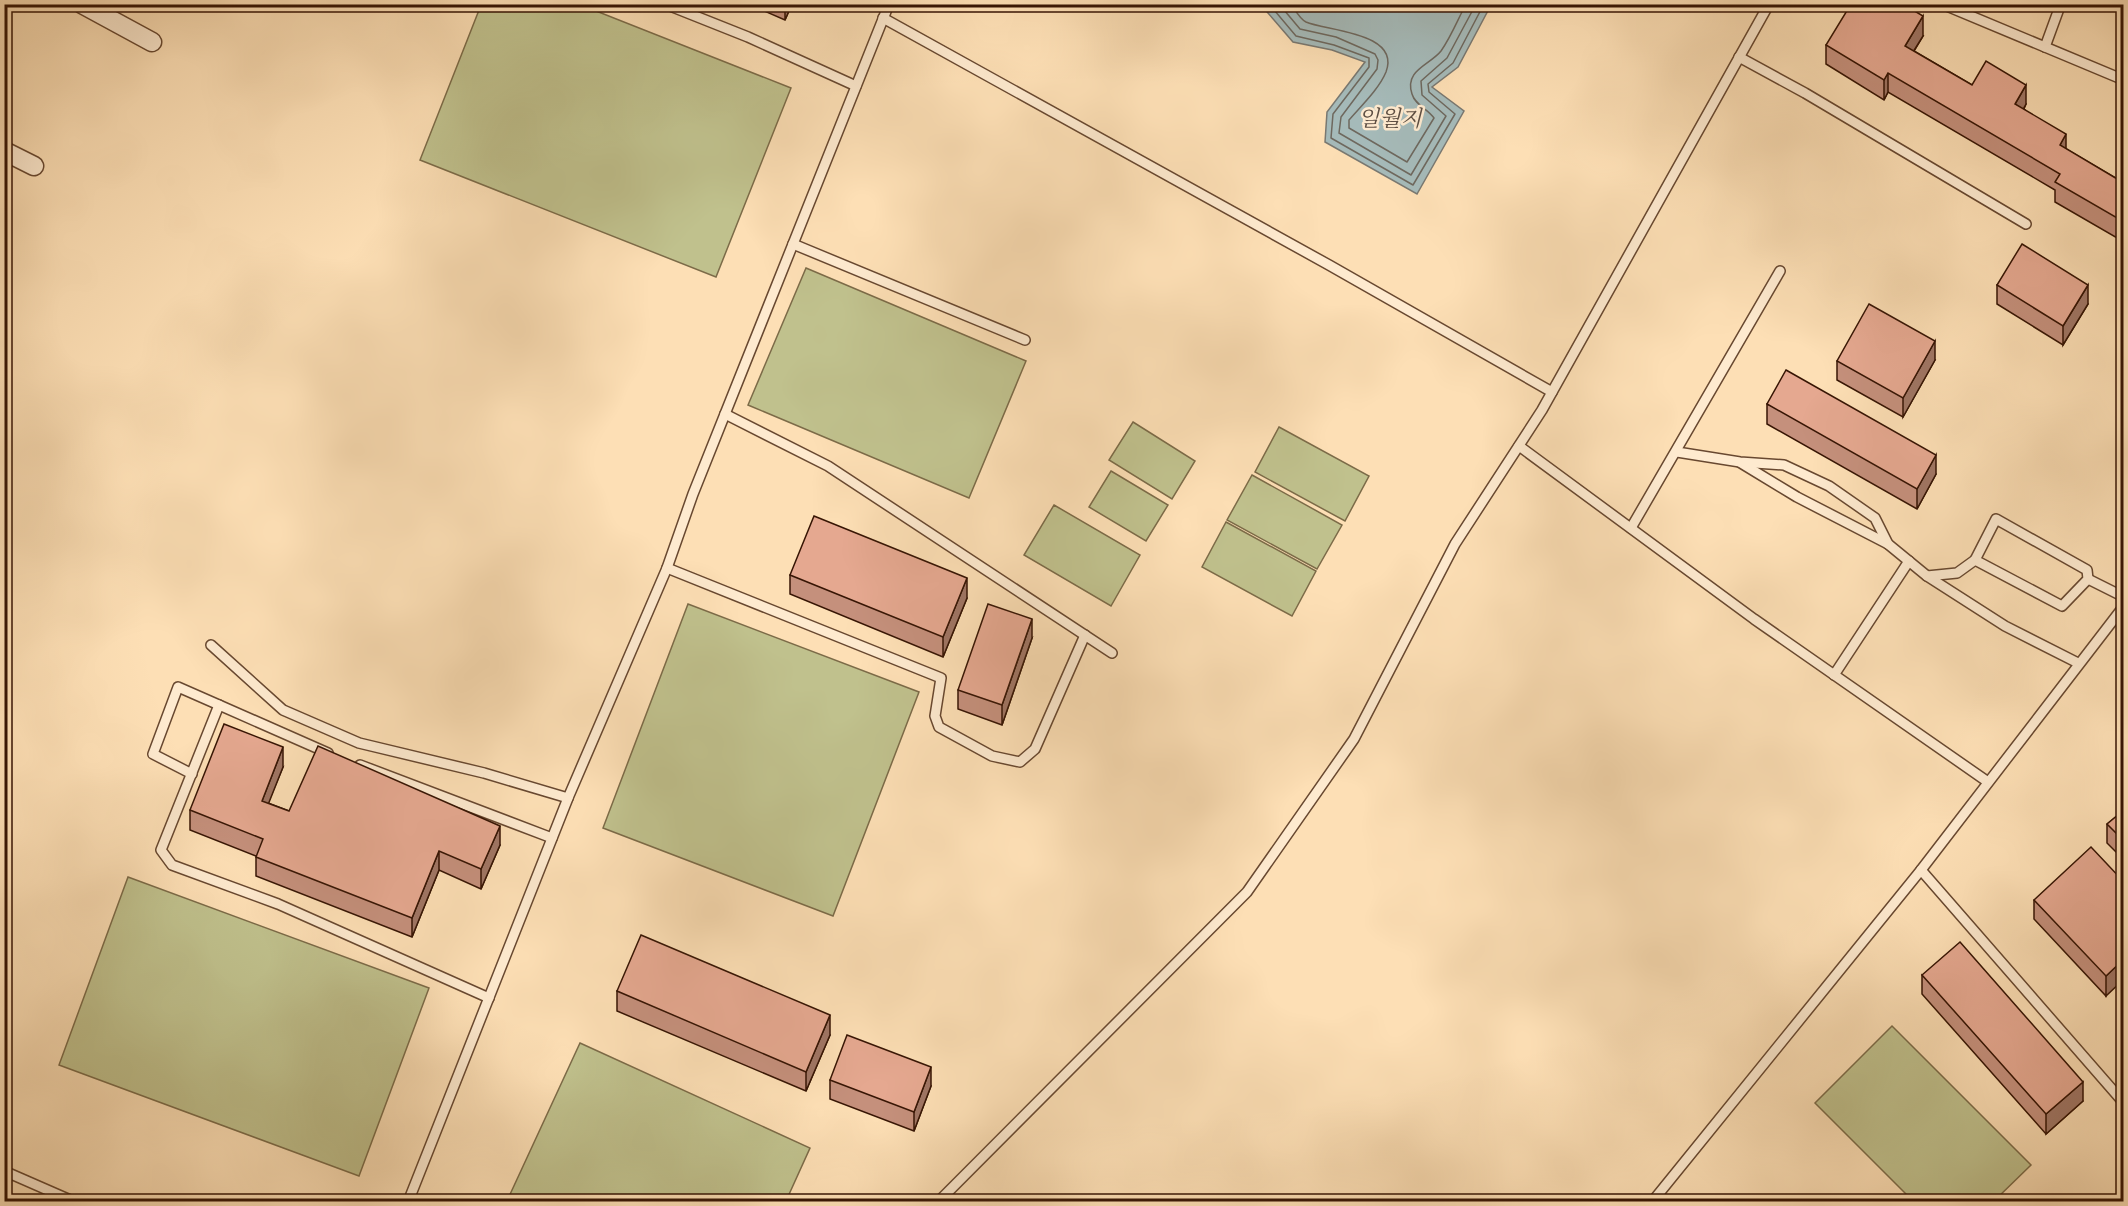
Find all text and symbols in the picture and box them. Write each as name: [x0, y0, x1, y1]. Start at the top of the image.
water label: 일월지: [1358, 102, 1424, 134]

